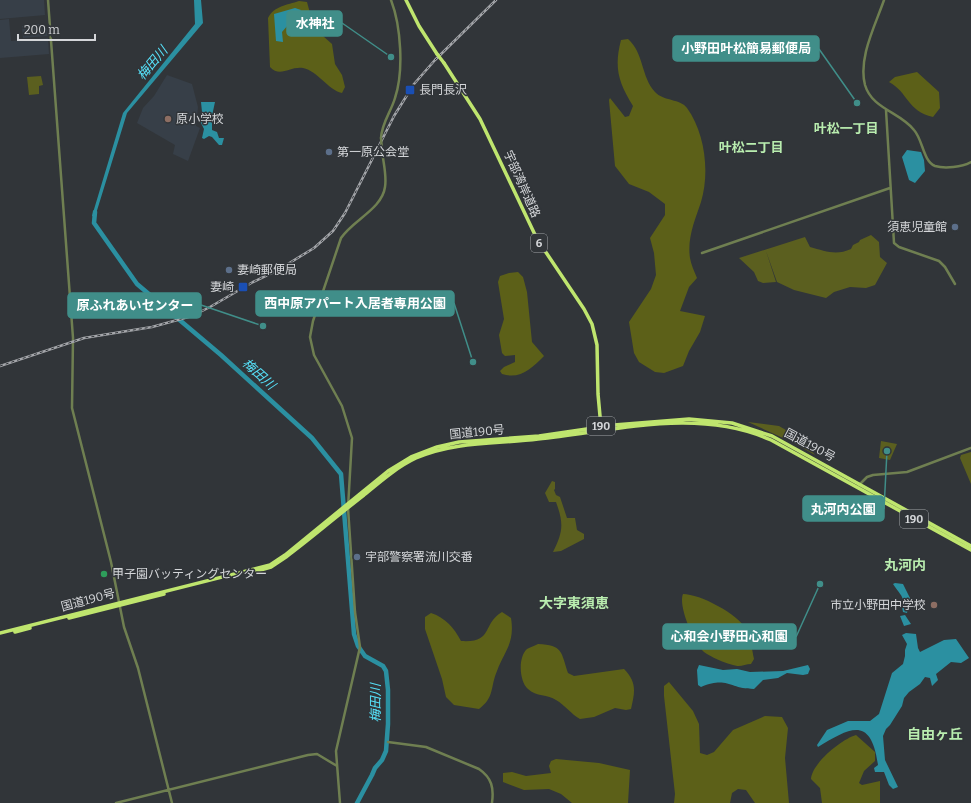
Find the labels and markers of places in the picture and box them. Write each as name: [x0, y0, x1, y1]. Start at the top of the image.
callout: 水神社: [287, 11, 342, 36]
callout: 小野田叶松簡易郵便局: [673, 36, 819, 61]
place label: 長門長沢: [419, 83, 467, 97]
marker: 長門長沢: [404, 84, 416, 96]
place label: 原小学校: [176, 112, 224, 126]
marker: 原小学校: [163, 114, 173, 124]
place label: 第一原公会堂: [337, 145, 409, 159]
marker: 第一原公会堂: [324, 147, 334, 157]
place label: 須恵児童館: [887, 220, 947, 234]
marker: 須恵児童館: [950, 222, 960, 232]
place label: 妻崎郵便局: [237, 263, 297, 277]
marker: 妻崎郵便局: [224, 265, 234, 275]
place label: 妻崎: [210, 280, 234, 294]
marker: 妻崎: [237, 281, 249, 293]
callout: 西中原アパート入居者専用公園: [256, 291, 454, 316]
callout: 原ふれあいセンター: [68, 293, 201, 318]
callout: 丸河内公園: [803, 496, 884, 521]
place label: 宇部警察署流川交番: [365, 550, 473, 564]
marker: 宇部警察署流川交番: [352, 552, 362, 562]
place label: 甲子園バッティングセンター: [112, 567, 267, 581]
marker: 甲子園バッティングセンター: [99, 569, 109, 579]
place label: 市立小野田中学校: [830, 598, 926, 612]
marker: 市立小野田中学校: [929, 600, 939, 610]
callout: 心和会小野田心和園: [663, 624, 796, 649]

